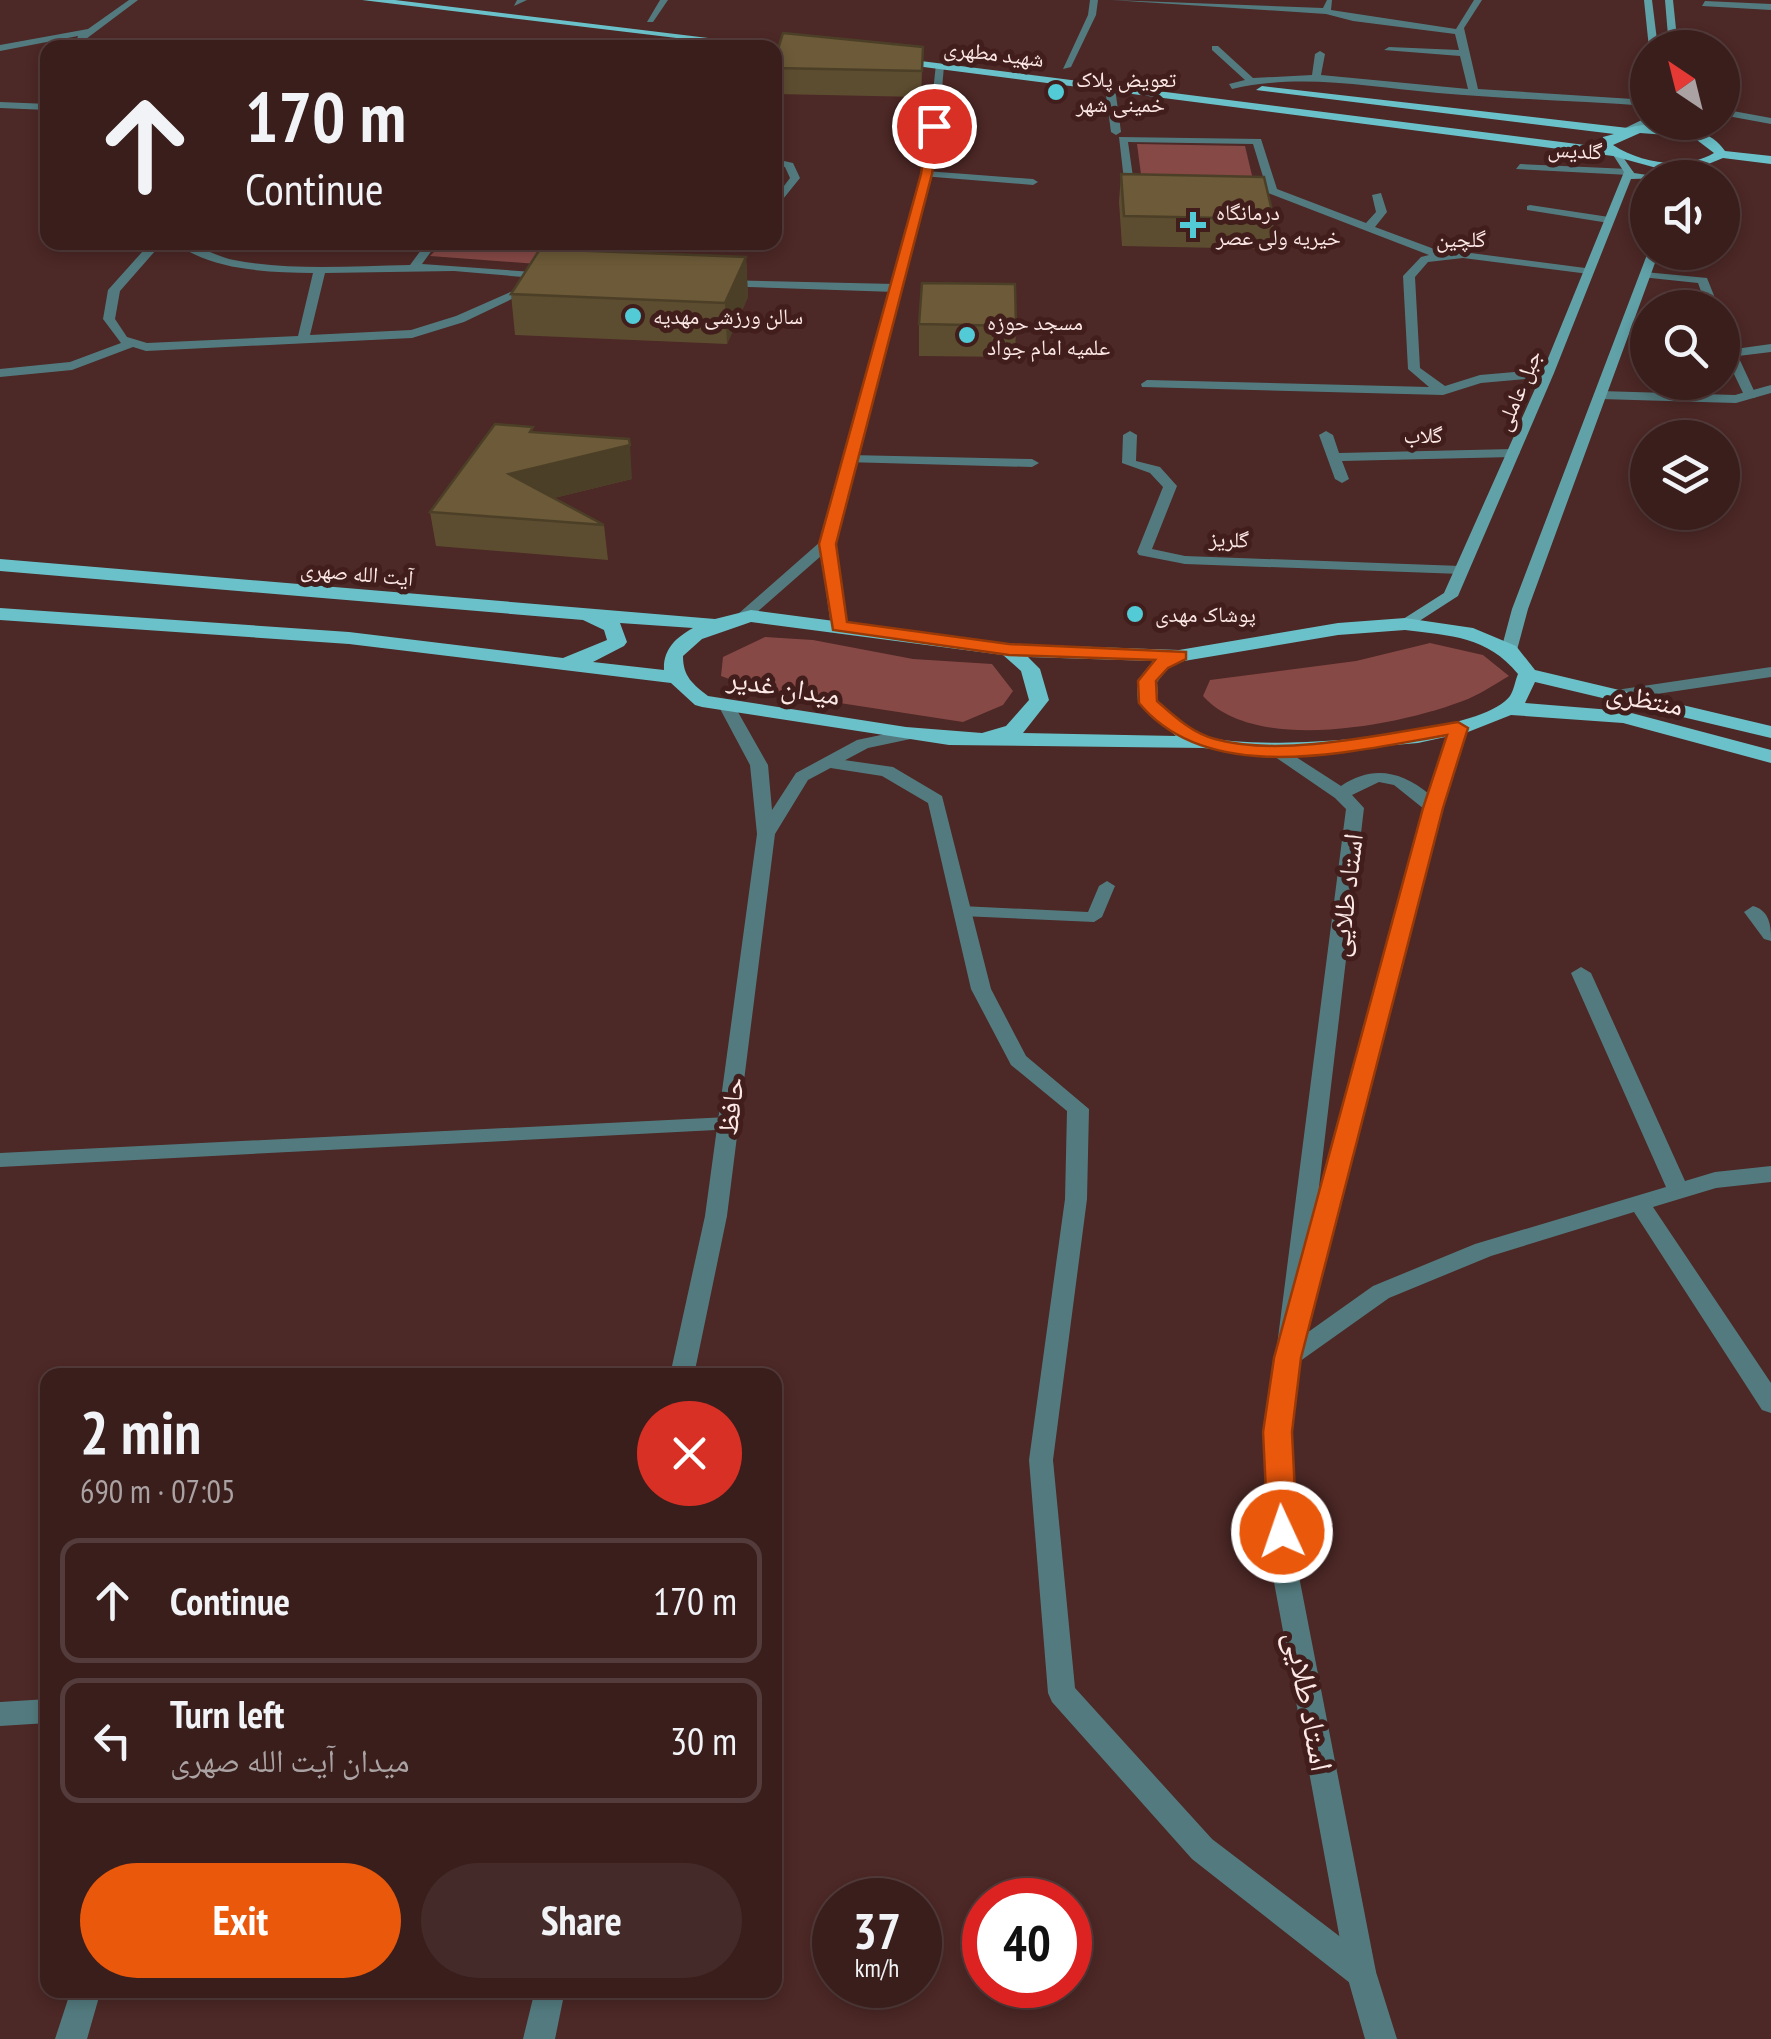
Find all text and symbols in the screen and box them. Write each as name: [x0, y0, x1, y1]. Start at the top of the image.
north arrow: [1630, 30, 1740, 140]
map controls: [1630, 30, 1740, 530]
street label: شهید مطهری: [942, 33, 1046, 73]
place label: تعویض پلاک خمینی شهر: [1075, 65, 1177, 118]
text: 170 m: [245, 71, 406, 161]
icon: ahead: [80, 80, 210, 210]
marker: تعویض پلاک خمینی شهر: [1045, 81, 1067, 103]
pin: [892, 84, 977, 169]
icon: arrive: [907, 99, 962, 154]
street label: گلدیس: [1547, 135, 1603, 165]
text: Continue: [245, 159, 384, 217]
button: sound: [1630, 160, 1740, 270]
place label: درمانگاه خیریه ولی عصر: [1215, 198, 1341, 251]
marker: درمانگاه خیریه ولی عصر: [1180, 212, 1206, 238]
street label: گلچین: [1436, 225, 1486, 253]
button: search: [1630, 290, 1740, 400]
place label: سالن ورزشی مهدیه: [653, 302, 803, 330]
marker: سالن ورزشی مهدیه: [622, 305, 644, 327]
place label: مسجد حوزه علمیه امام جواد: [987, 308, 1110, 362]
marker: مسجد حوزه علمیه امام جواد: [956, 324, 978, 346]
street label: جبل عاملی: [1488, 345, 1548, 435]
button: layers: [1630, 420, 1740, 530]
street label: گلاب: [1403, 421, 1443, 449]
street label: گلریز: [1208, 524, 1249, 554]
street label: آیت الله صهری: [299, 554, 415, 592]
place label: پوشاک مهدی: [1155, 600, 1256, 628]
marker: پوشاک مهدی: [1124, 603, 1146, 625]
street label: میدان غدیر: [724, 659, 843, 713]
street label: منتظری: [1604, 672, 1686, 724]
street label: استاد طلایی: [1319, 831, 1371, 959]
street label: حافظ: [708, 1075, 752, 1137]
text: 2 min: [80, 1393, 201, 1471]
button: close: [637, 1401, 742, 1506]
text: 690 m · 07:05: [80, 1470, 235, 1512]
position arrow: [1230, 1480, 1334, 1584]
icon: ahead: [85, 1573, 140, 1628]
text: Continue: [170, 1576, 290, 1625]
text: 170 m: [653, 1576, 737, 1625]
street label: استاد طلایی: [1276, 1627, 1344, 1775]
text: Turn left: [170, 1689, 284, 1738]
icon: left: [85, 1713, 140, 1768]
text: 30 m: [670, 1716, 737, 1765]
text: میدان آیت الله صهری: [170, 1739, 410, 1781]
button: Exit: [80, 1863, 401, 1978]
button: Share: [421, 1863, 742, 1978]
speed limit sign: 40: [962, 1878, 1092, 2008]
text: 37: [853, 1898, 901, 1963]
text: km/h: [855, 1952, 899, 1984]

